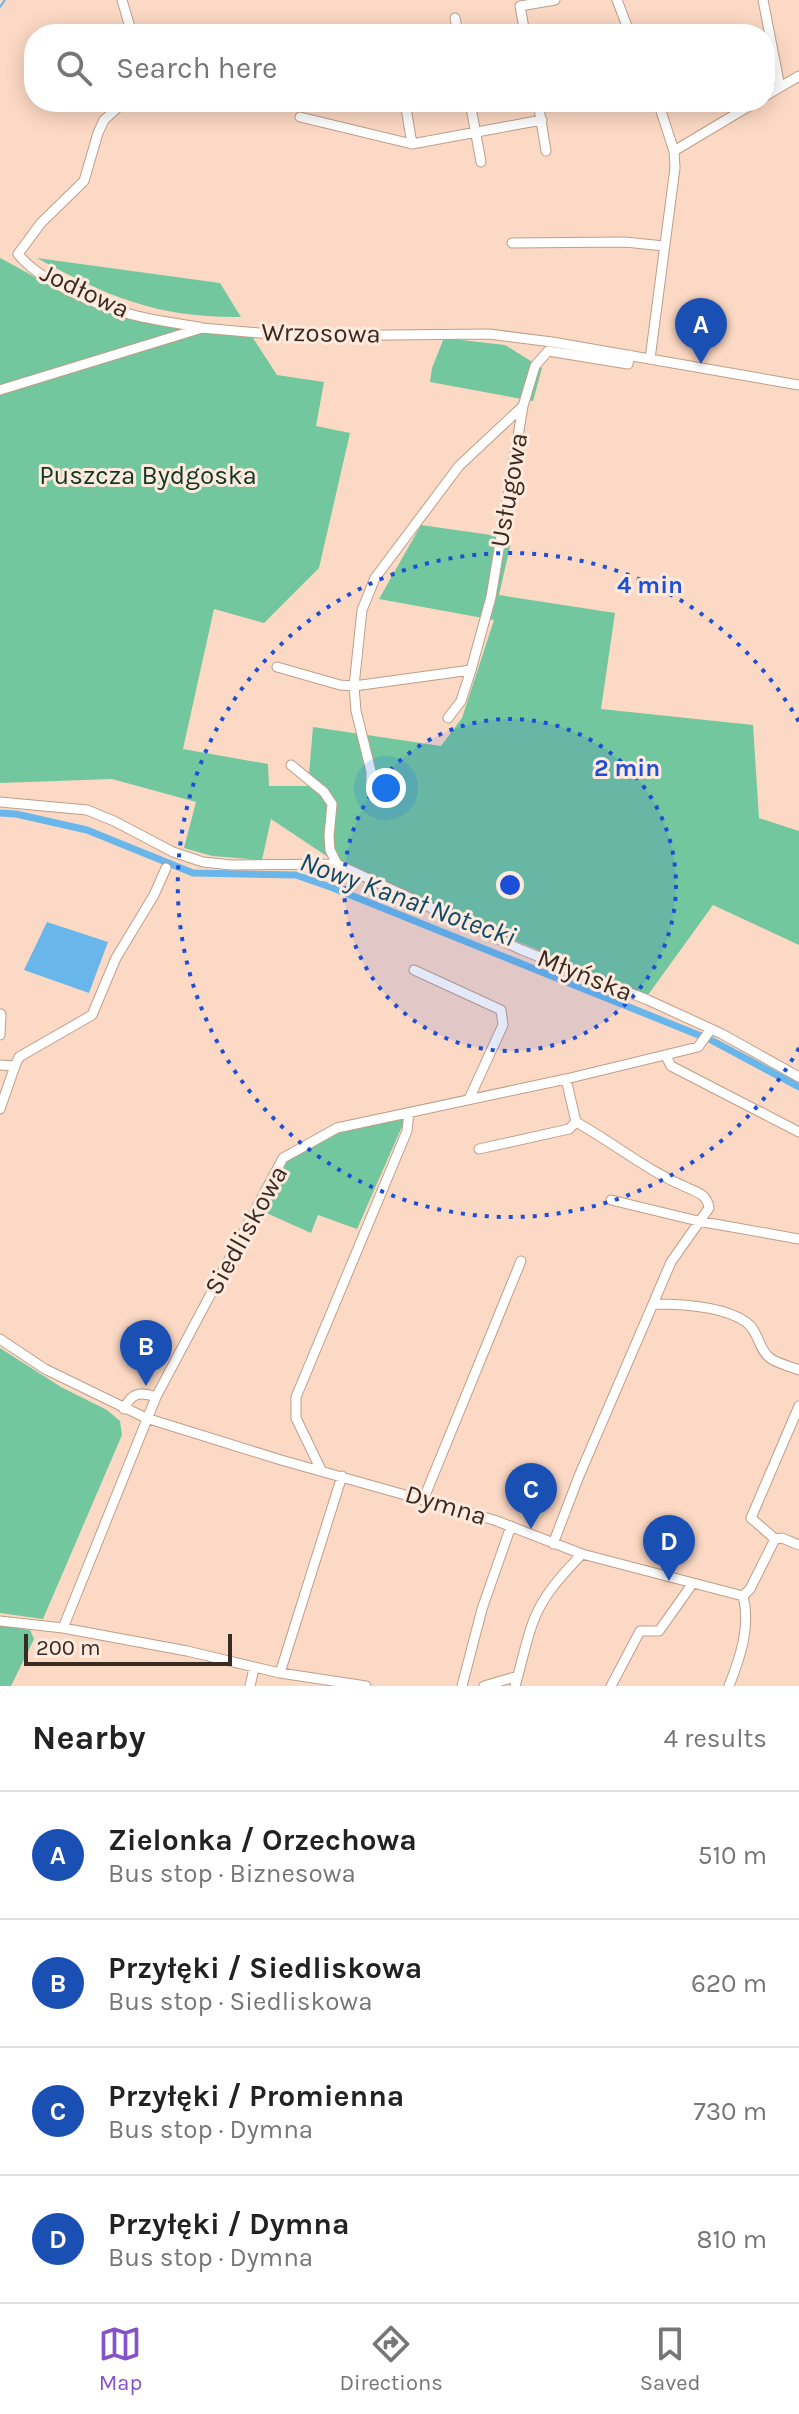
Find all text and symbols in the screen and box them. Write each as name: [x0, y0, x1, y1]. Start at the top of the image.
search box: [24, 24, 775, 112]
icon: search: [52, 46, 96, 90]
text: Search here: [116, 50, 277, 86]
street label: Jodłowa: [36, 257, 134, 325]
pin: A: [675, 298, 727, 364]
street label: Wrzosowa: [261, 316, 381, 350]
street label: Usługowa: [484, 430, 534, 550]
park label: Puszcza Bydgoska: [39, 460, 257, 491]
text: 4 min: [617, 571, 683, 599]
text: 2 min: [594, 754, 660, 782]
your location: [366, 768, 406, 808]
water label: Nowy Kanał Notecki: [296, 845, 520, 953]
centre of rings: [496, 871, 524, 899]
street label: Młyńska: [533, 942, 637, 1008]
street label: Siedliskowa: [198, 1160, 294, 1300]
pin: B: [120, 1320, 172, 1386]
pin: C: [505, 1463, 557, 1529]
street label: Dymna: [401, 1478, 491, 1532]
pin: D: [643, 1515, 695, 1581]
scale bar: [24, 1630, 232, 1666]
text: 200 m: [36, 1635, 101, 1661]
text: Nearby: [32, 1718, 146, 1758]
text: 4 results: [663, 1723, 767, 1754]
text: Zielonka / Orzechowa: [108, 1822, 417, 1858]
text: A: [50, 1840, 66, 1871]
text: 510 m: [698, 1840, 767, 1871]
text: Bus stop · Biznesowa: [108, 1858, 356, 1889]
text: Przyłęki / Siedliskowa: [108, 1950, 422, 1986]
text: B: [50, 1968, 66, 1999]
text: 620 m: [691, 1968, 767, 1999]
text: Bus stop · Siedliskowa: [108, 1986, 373, 2017]
text: Przyłęki / Promienna: [108, 2078, 404, 2114]
text: C: [50, 2096, 66, 2127]
text: 730 m: [694, 2096, 767, 2127]
text: Bus stop · Dymna: [108, 2114, 313, 2145]
text: Przyłęki / Dymna: [108, 2206, 350, 2242]
text: D: [49, 2224, 67, 2255]
text: 810 m: [697, 2224, 767, 2255]
text: Bus stop · Dymna: [108, 2242, 313, 2273]
tab: Map: [98, 2322, 142, 2396]
tab: Directions: [339, 2322, 443, 2396]
tab: Saved: [640, 2322, 701, 2396]

